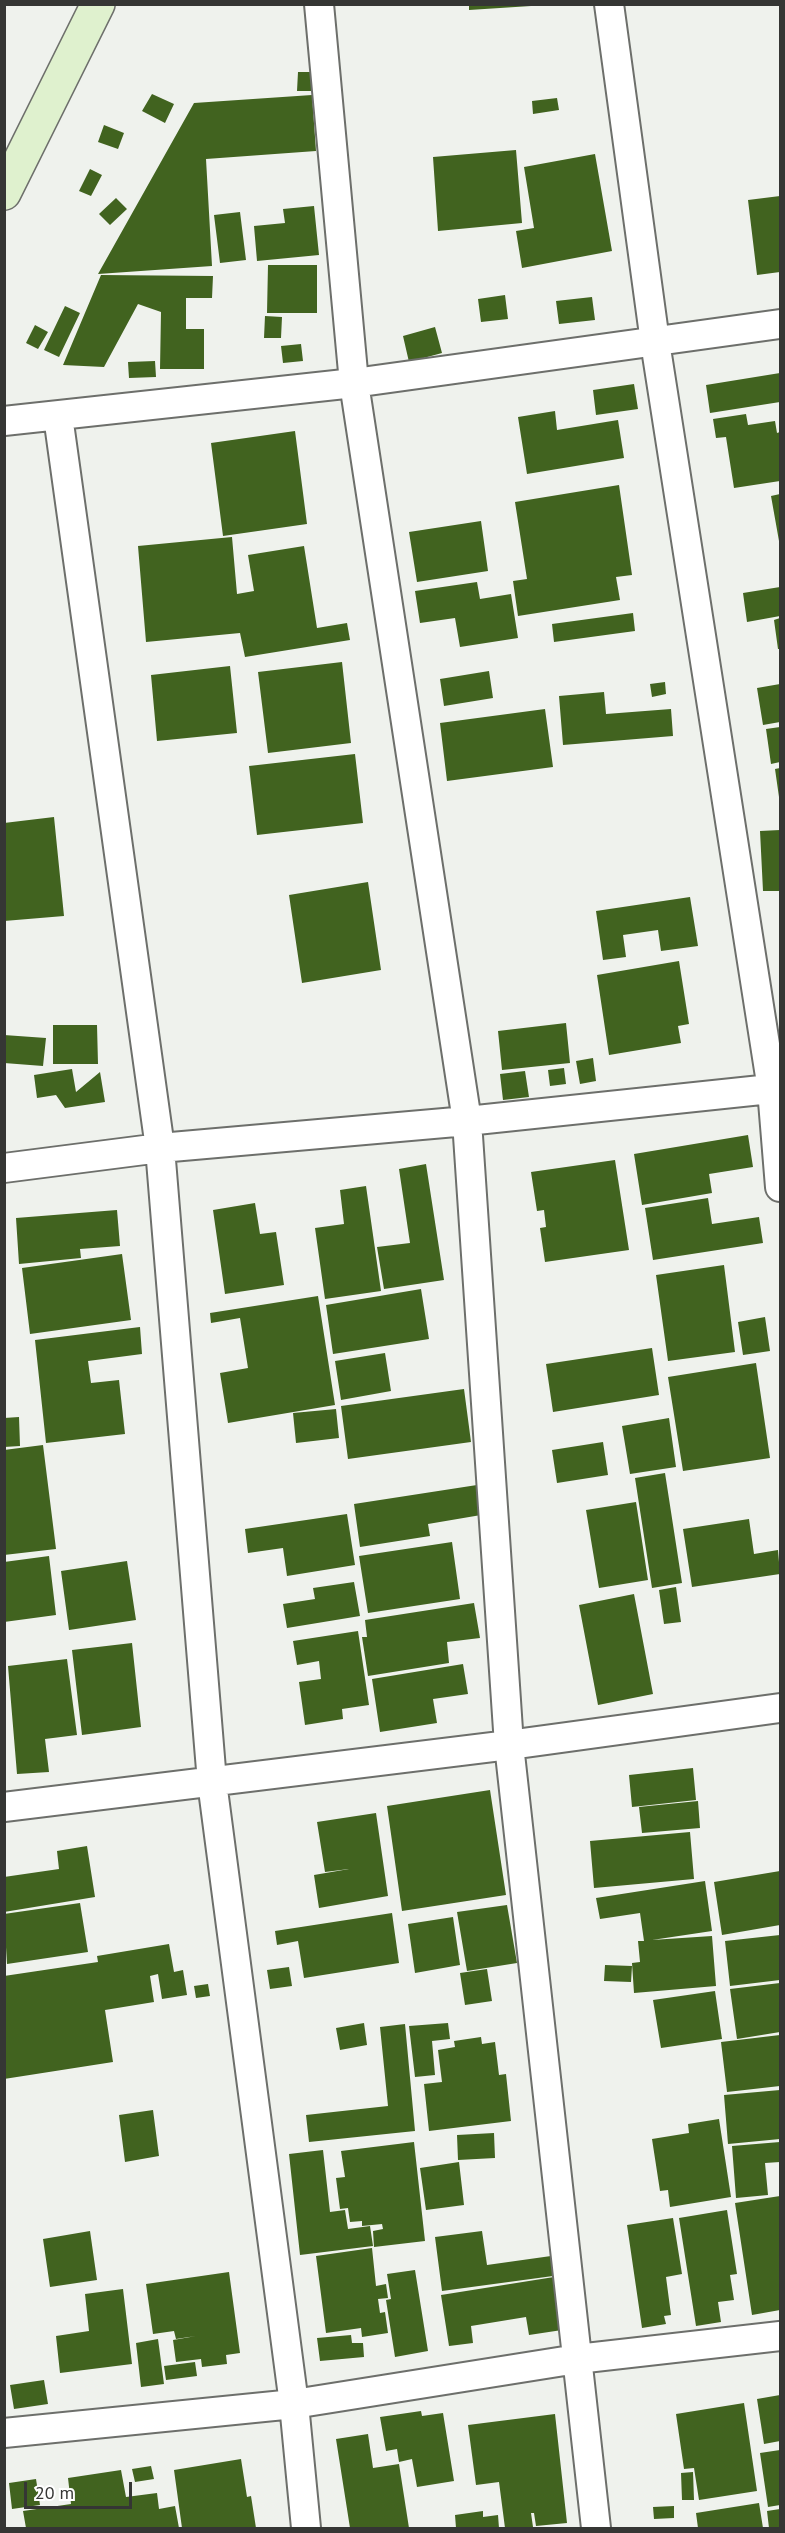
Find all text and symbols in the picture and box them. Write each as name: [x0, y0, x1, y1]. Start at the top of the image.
scale bar: [27, 2470, 135, 2508]
text: 20 m: [35, 2481, 74, 2504]

